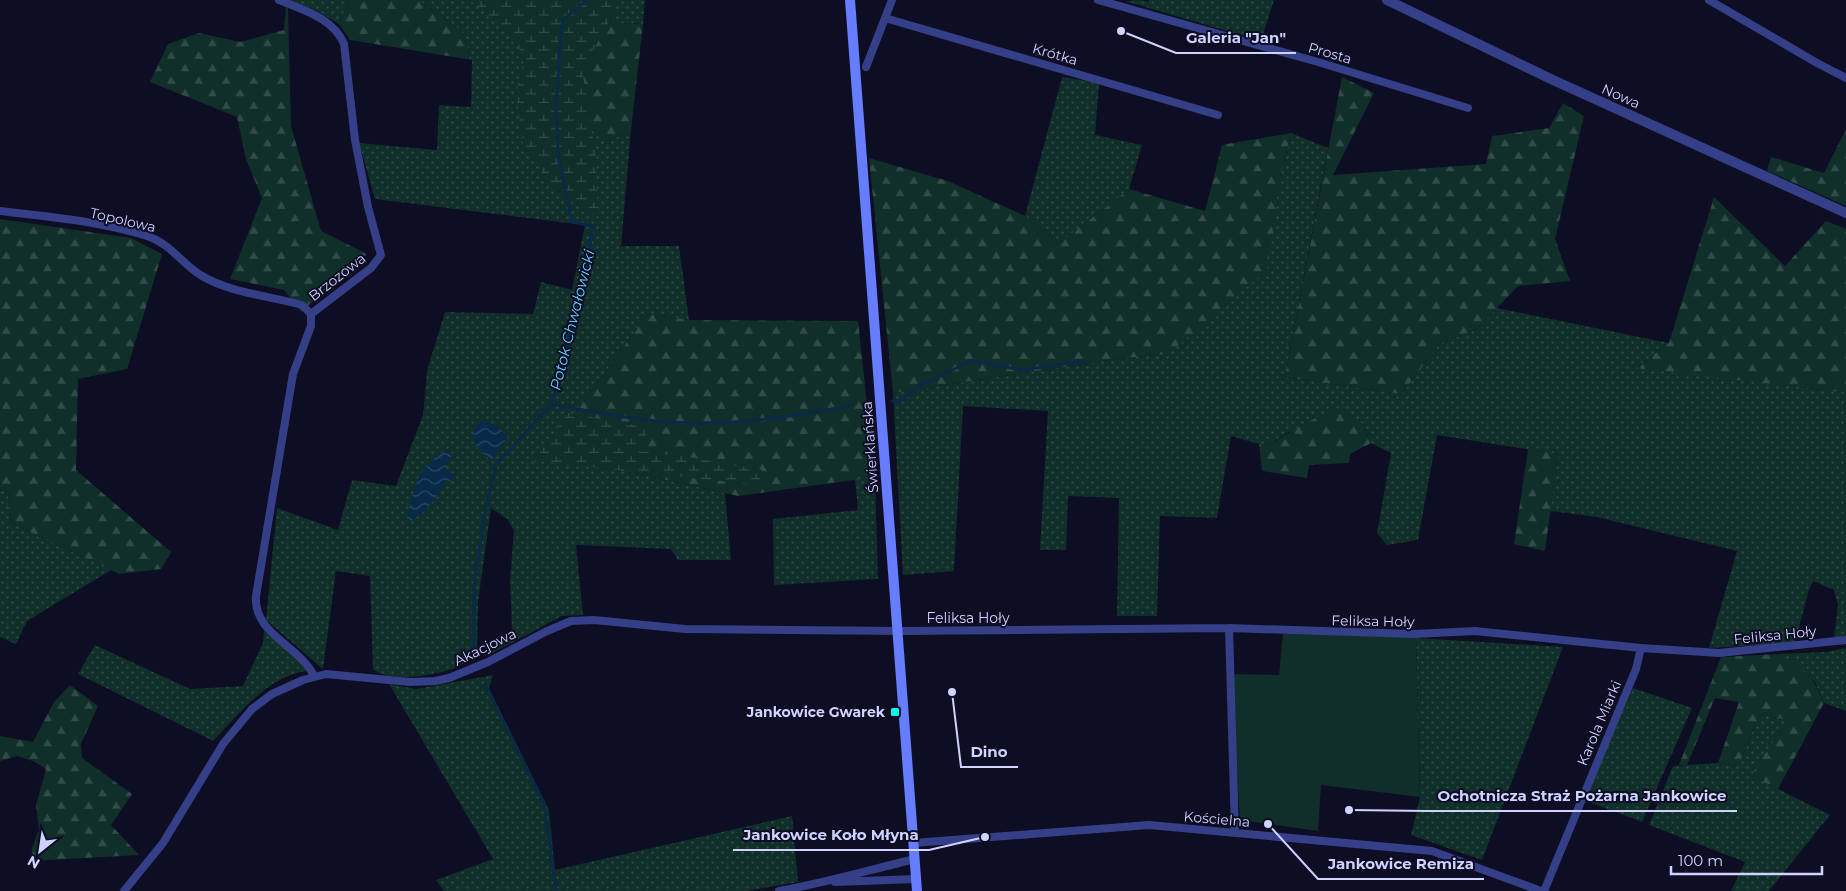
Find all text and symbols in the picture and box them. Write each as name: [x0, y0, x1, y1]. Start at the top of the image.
callout: Galeria "Jan": [1176, 23, 1296, 53]
text: Galeria "Jan": [1186, 28, 1286, 47]
street label: Prosta: [1306, 38, 1354, 68]
street label: Krótka: [1030, 39, 1080, 69]
street label: Nowa: [1599, 80, 1643, 112]
street label: Topolowa: [88, 204, 158, 236]
water label: Potok Chwałowicki: [545, 247, 599, 392]
street label: Brzozowa: [305, 249, 369, 305]
street label: Świerklańska: [858, 401, 882, 493]
street label: Feliksa Hoły: [926, 609, 1010, 627]
street label: Feliksa Hoły: [1331, 611, 1415, 631]
street label: Feliksa Hoły: [1733, 622, 1818, 648]
street label: Akacjowa: [451, 624, 519, 670]
street label: Karola Miarki: [1573, 678, 1625, 768]
place label: Jankowice Gwarek: [746, 703, 886, 721]
marker: Jankowice Gwarek: [889, 706, 901, 718]
callout: Dino: [961, 737, 1018, 767]
text: Dino: [970, 742, 1008, 761]
callout: Ochotnicza Straż Pożarna Jankowice: [1428, 781, 1737, 811]
text: Ochotnicza Straż Pożarna Jankowice: [1437, 786, 1727, 805]
street label: Kościelna: [1183, 807, 1251, 831]
callout: Jankowice Koło Młyna: [733, 820, 929, 850]
text: Jankowice Koło Młyna: [742, 825, 919, 844]
north arrow: [15, 826, 65, 876]
scale bar: [1671, 844, 1822, 876]
callout: Jankowice Remiza: [1318, 849, 1484, 879]
text: 100 m: [1678, 851, 1723, 870]
text: N: [24, 852, 43, 873]
text: Jankowice Remiza: [1327, 854, 1474, 873]

